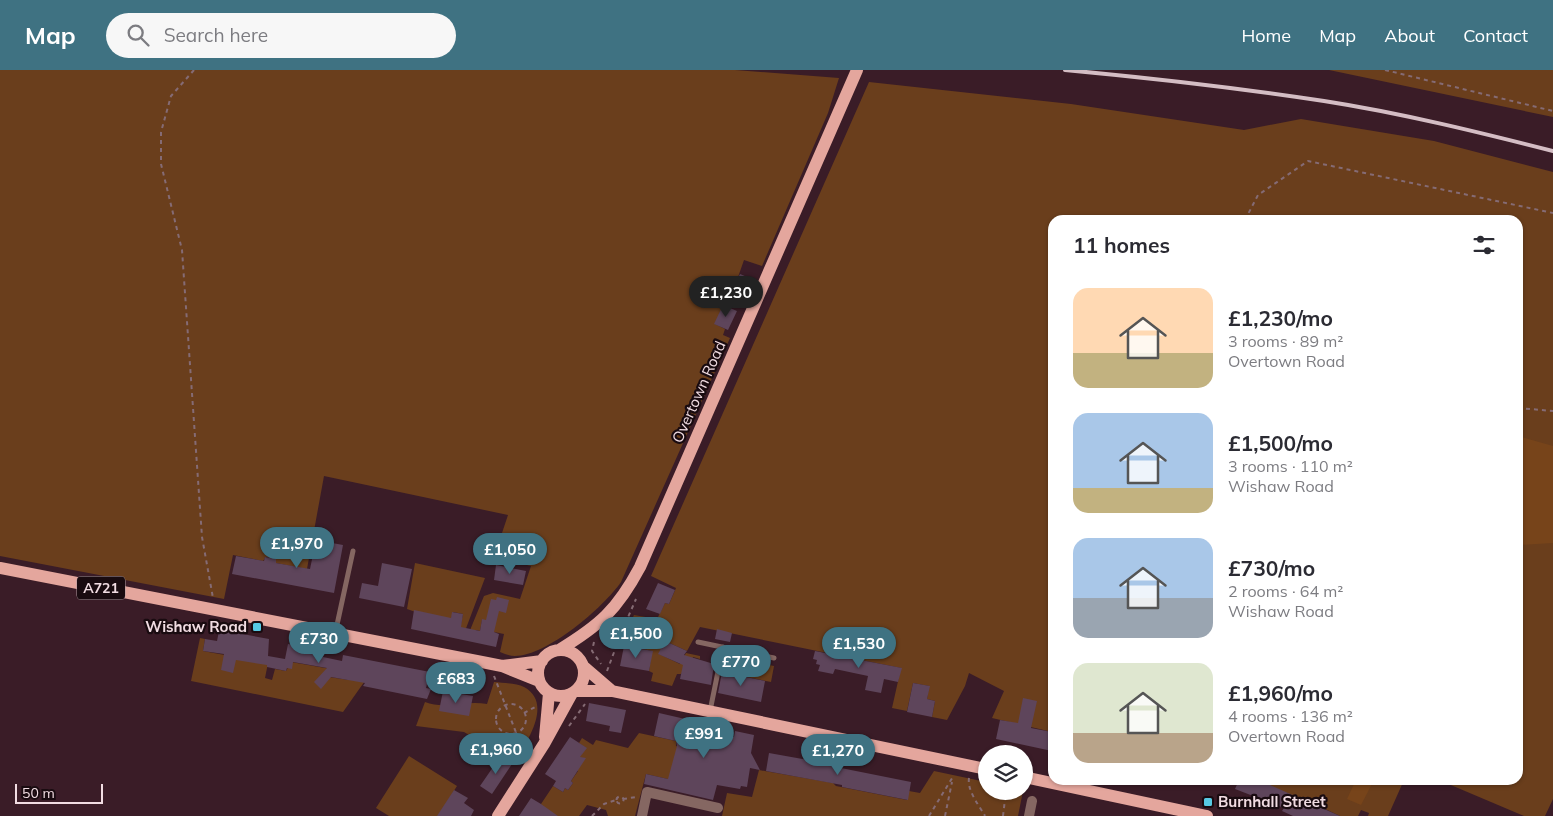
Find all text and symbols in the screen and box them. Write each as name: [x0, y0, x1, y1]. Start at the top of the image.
search box: [106, 13, 456, 58]
text: Map: [25, 20, 76, 50]
icon: search: [124, 21, 152, 49]
text: Search here: [164, 23, 268, 47]
text: Home: [1241, 24, 1291, 47]
text: Map: [1319, 24, 1356, 47]
text: About: [1384, 24, 1435, 47]
text: Contact: [1463, 24, 1528, 47]
icon: filters: [1470, 231, 1498, 259]
text: 11 homes: [1073, 232, 1170, 258]
pin: £1,230: [685, 276, 767, 318]
text: £1,230: [700, 282, 752, 302]
text: £1,230/mo: [1228, 305, 1333, 331]
icon: home: [1113, 308, 1173, 368]
text: 3 rooms · 89 m²: [1228, 331, 1343, 351]
street label: Overtown Road: [668, 338, 730, 446]
text: Overtown Road: [1228, 351, 1345, 371]
text: £1,500/mo: [1228, 430, 1333, 456]
icon: home: [1113, 433, 1173, 493]
text: 3 rooms · 110 m²: [1228, 456, 1353, 476]
text: Wishaw Road: [1228, 476, 1334, 496]
pin: £1,970: [256, 526, 338, 569]
pin: £1,050: [469, 532, 551, 575]
text: £1,970: [271, 533, 323, 553]
text: £1,050: [484, 539, 536, 559]
text: £730/mo: [1228, 555, 1315, 581]
icon: home: [1113, 558, 1173, 618]
road number: A721: [77, 576, 125, 600]
text: 2 rooms · 64 m²: [1228, 581, 1343, 601]
text: Wishaw Road: [1228, 601, 1334, 621]
pin: £1,500: [595, 616, 677, 659]
place label: Wishaw Road: [145, 617, 247, 636]
marker: Wishaw Road: [251, 621, 263, 633]
pin: £730: [289, 622, 349, 664]
text: £1,500: [610, 623, 662, 643]
pin: £1,530: [818, 626, 900, 669]
text: £730: [300, 628, 338, 648]
text: £1,530: [833, 633, 885, 653]
pin: £770: [711, 644, 771, 687]
text: £770: [722, 651, 760, 671]
pin: £683: [426, 662, 486, 704]
text: £683: [437, 668, 475, 688]
text: £1,960/mo: [1228, 680, 1333, 706]
icon: home: [1113, 683, 1173, 743]
text: 4 rooms · 136 m²: [1228, 706, 1353, 726]
pin: £991: [674, 716, 734, 759]
text: £991: [685, 723, 723, 743]
text: Overtown Road: [1228, 726, 1345, 746]
pin: £1,960: [455, 732, 537, 775]
pin: £1,270: [797, 734, 879, 776]
text: £1,960: [470, 739, 522, 759]
text: £1,270: [812, 740, 864, 760]
map controls: [978, 745, 1033, 800]
button: layers: [978, 745, 1033, 800]
scale bar: [15, 781, 102, 804]
text: 50 m: [22, 784, 55, 802]
place label: Burnhall Street: [1218, 792, 1326, 811]
marker: Burnhall Street: [1202, 796, 1214, 808]

